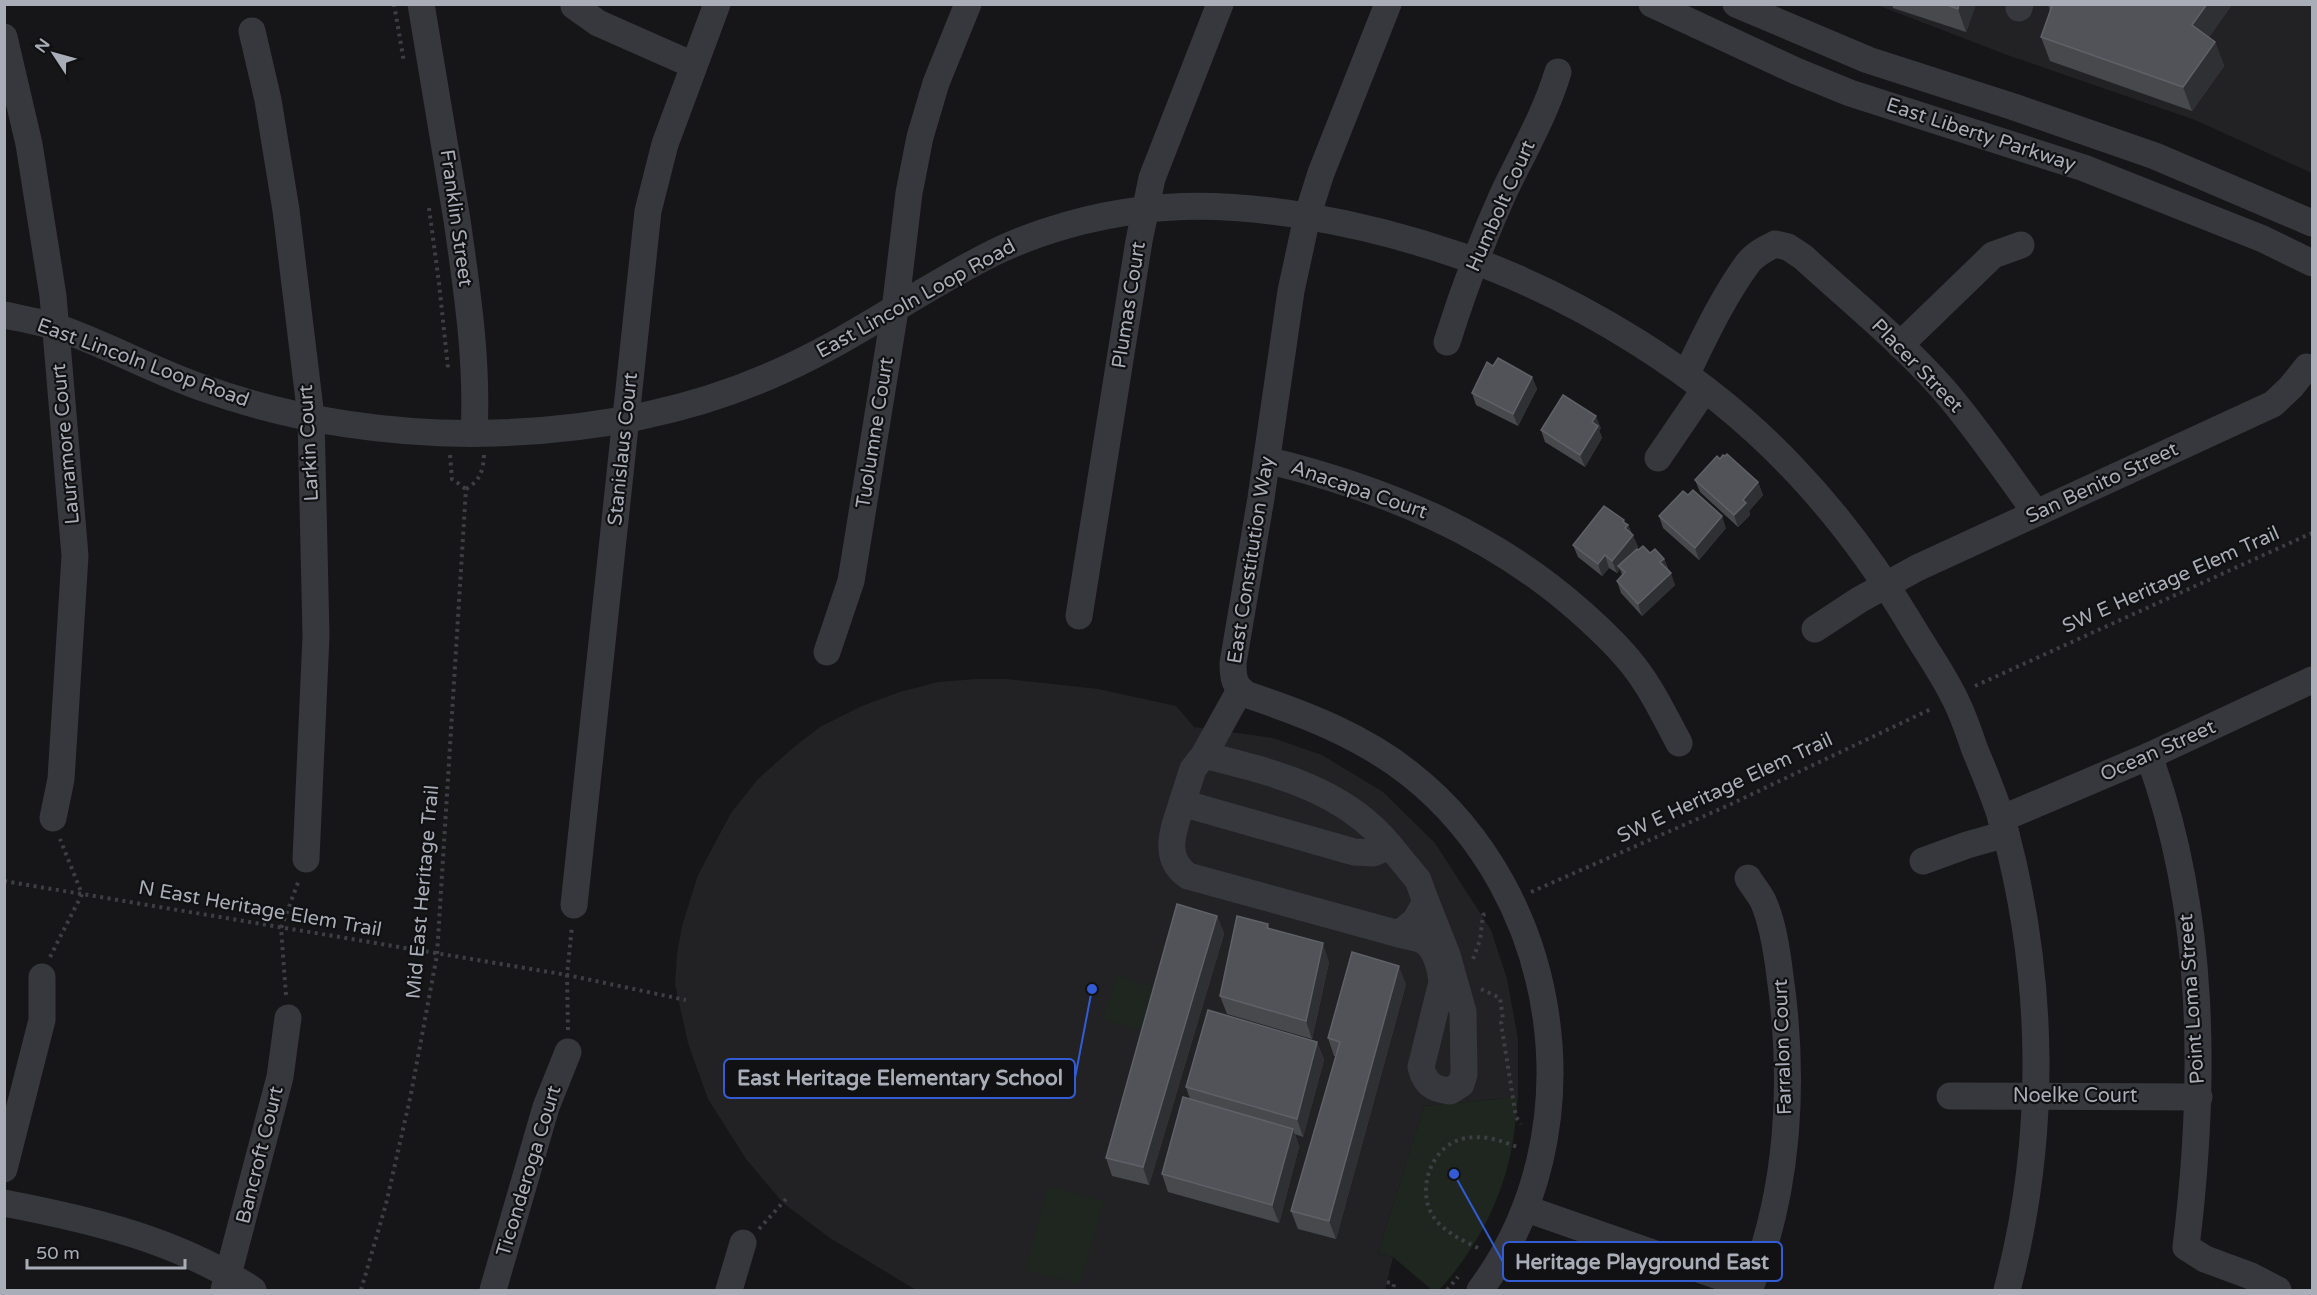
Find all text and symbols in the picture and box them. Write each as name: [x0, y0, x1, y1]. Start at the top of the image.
north arrow: [24, 24, 84, 84]
text: N: [31, 35, 55, 57]
street label: East Liberty Parkway: [1883, 93, 2079, 177]
street label: Humbolt Court: [1461, 136, 1541, 275]
street label: Franklin Street: [435, 148, 478, 288]
street label: East Lincoln Loop Road: [812, 234, 1020, 364]
street label: Plumas Court: [1107, 240, 1151, 370]
street label: East Lincoln Loop Road: [34, 313, 252, 413]
street label: Placer Street: [1866, 314, 1968, 418]
street label: Tuolumne Court: [851, 355, 899, 510]
street label: Lauramore Court: [47, 362, 85, 525]
street label: Stanislaus Court: [603, 371, 643, 527]
street label: Larkin Court: [294, 384, 324, 502]
street label: San Benito Street: [2022, 437, 2182, 529]
street label: East Constitution Way: [1223, 454, 1279, 665]
street label: Anacapa Court: [1288, 455, 1431, 525]
street label: SW E Heritage Elem Trail: [2059, 521, 2283, 639]
street label: Ocean Street: [2097, 715, 2220, 787]
street label: SW E Heritage Elem Trail: [1613, 727, 1837, 849]
street label: Mid East Heritage Trail: [402, 784, 444, 1000]
street label: N East Heritage Elem Trail: [136, 876, 384, 942]
street label: Point Loma Street: [2174, 913, 2210, 1085]
street label: Farralon Court: [1769, 978, 1797, 1115]
callout: East Heritage Elementary School: [724, 1059, 1075, 1098]
text: East Heritage Elementary School: [737, 1066, 1063, 1091]
street label: Ticonderoga Court: [492, 1082, 567, 1259]
street label: Bancroft Court: [231, 1083, 289, 1226]
street label: Noelke Court: [2013, 1084, 2138, 1108]
scale bar: [27, 1232, 184, 1270]
text: 50 m: [36, 1242, 80, 1264]
callout: Heritage Playground East: [1503, 1242, 1782, 1281]
text: Heritage Playground East: [1515, 1250, 1769, 1275]

